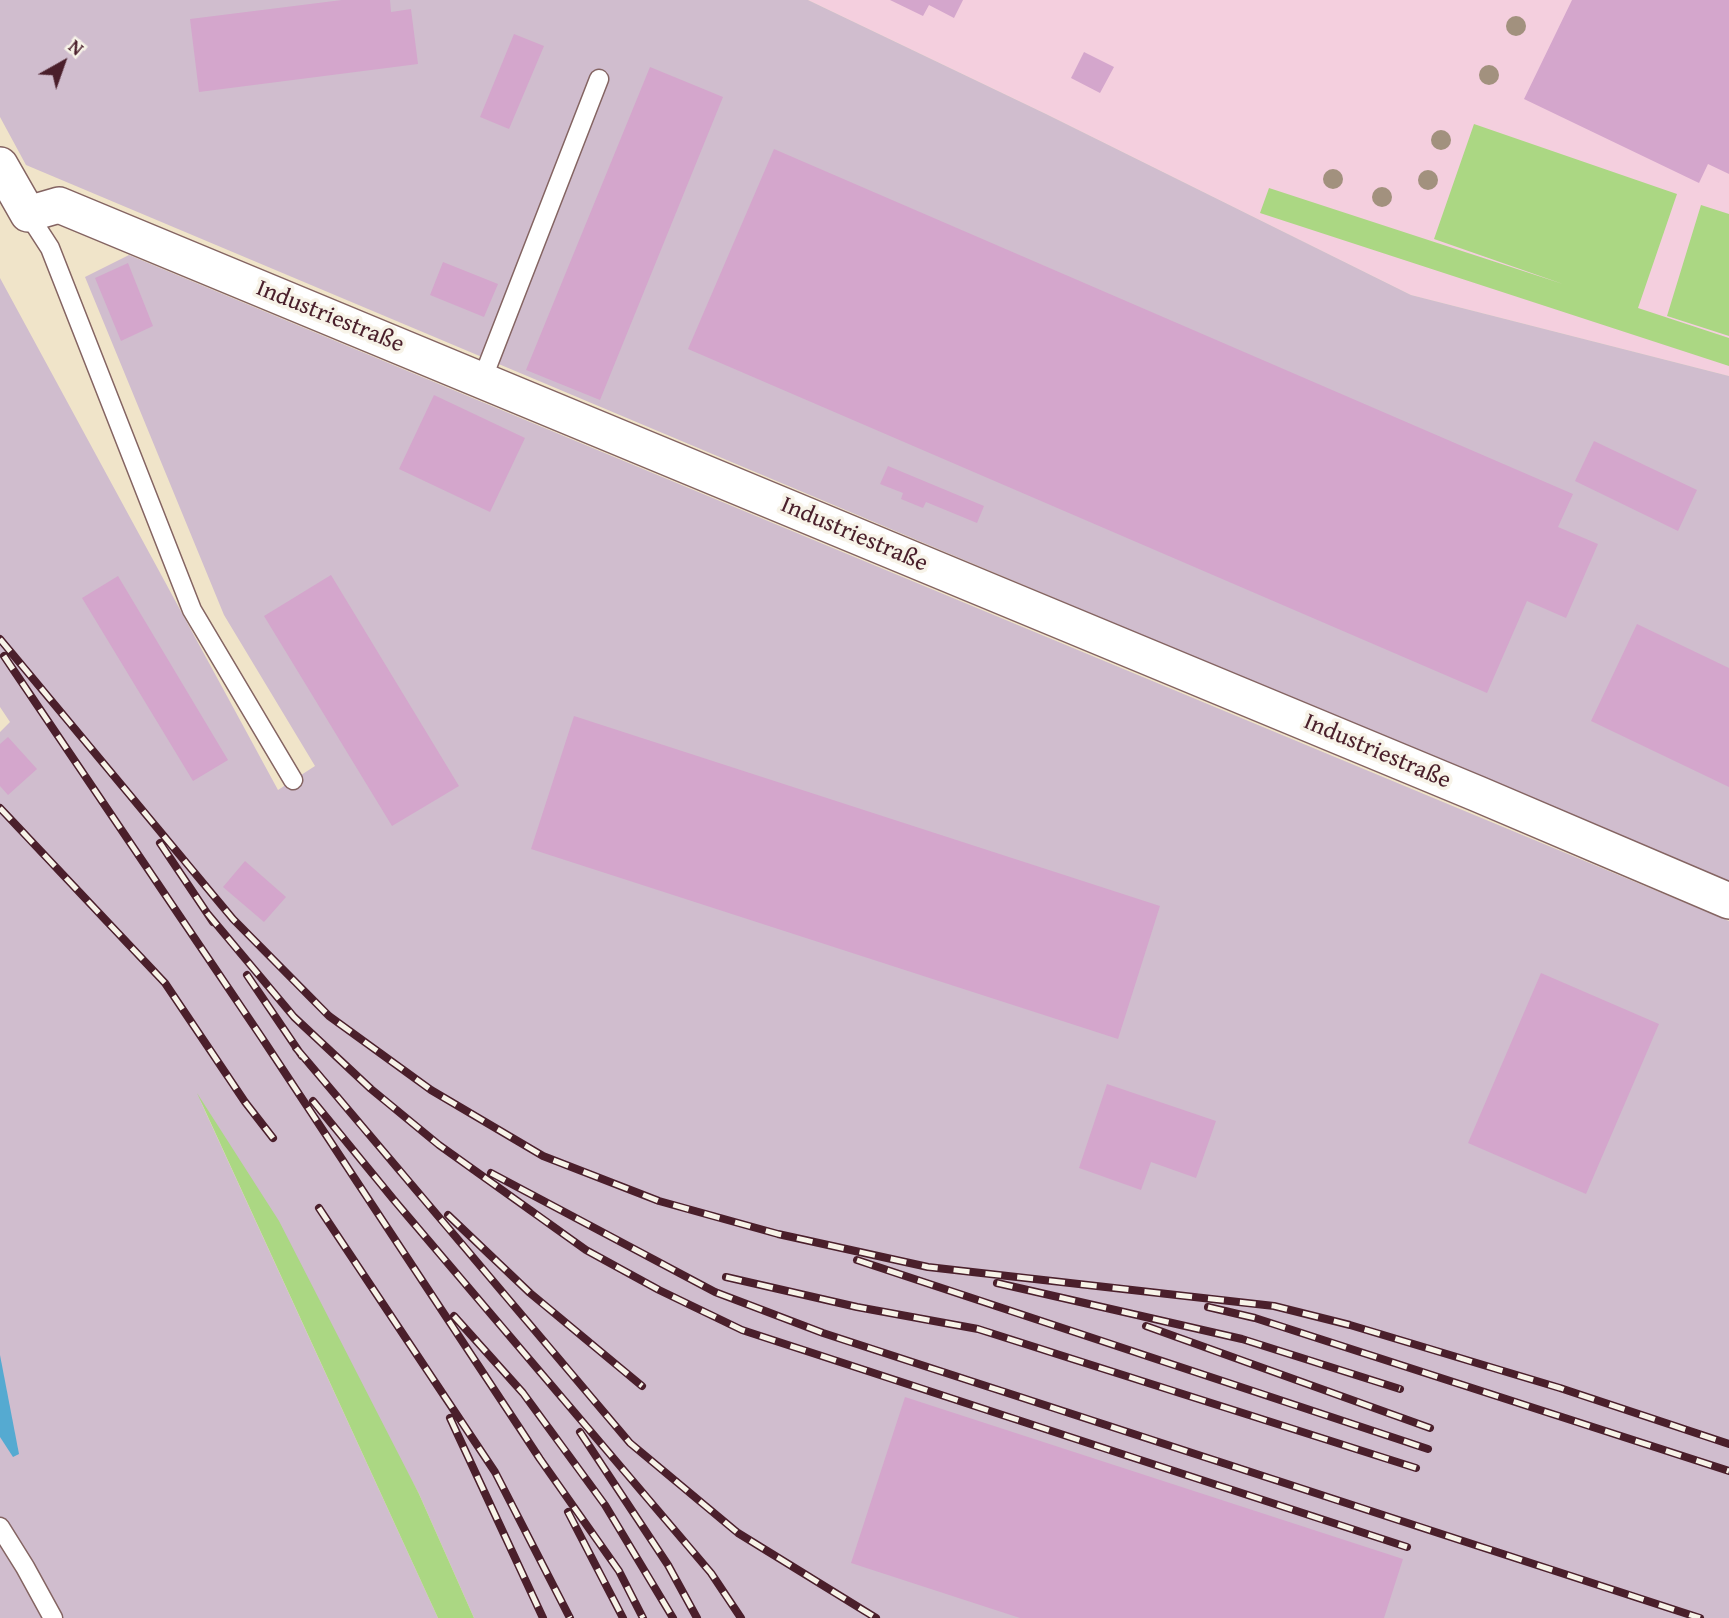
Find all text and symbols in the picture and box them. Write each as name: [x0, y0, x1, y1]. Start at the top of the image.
north arrow: [28, 28, 98, 98]
text: N: [63, 32, 90, 62]
street label: Industriestraße: [252, 274, 408, 360]
street label: Industriestraße: [776, 491, 932, 579]
street label: Industriestraße: [1299, 708, 1455, 796]

